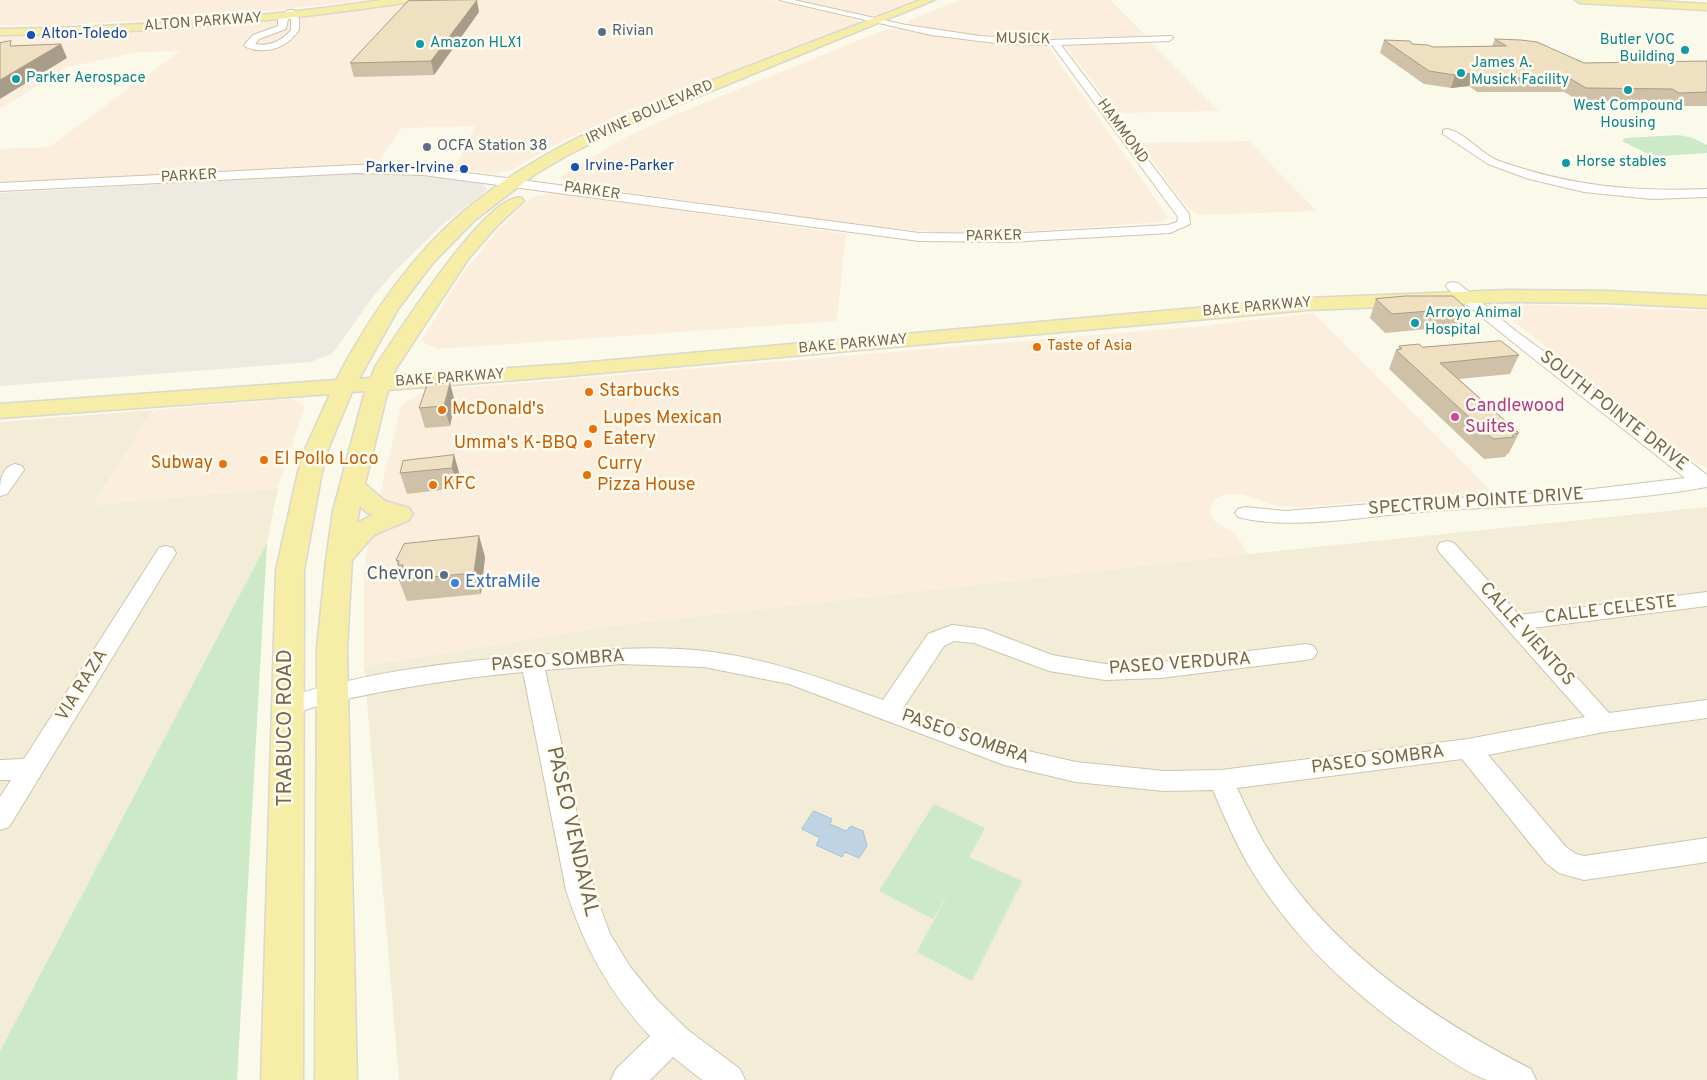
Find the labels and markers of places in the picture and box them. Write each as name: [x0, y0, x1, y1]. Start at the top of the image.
place label: Rivian: [612, 23, 654, 41]
place label: Alton-Toledo: [41, 26, 127, 44]
marker: Rivian: [596, 26, 608, 38]
marker: Alton-Toledo: [25, 29, 37, 41]
place label: Butler VOC Building: [1600, 32, 1675, 67]
place label: Amazon HLX1: [430, 35, 522, 53]
marker: Amazon HLX1: [414, 38, 426, 50]
marker: Butler VOC Building: [1679, 44, 1691, 56]
place label: James A. Musick Facility: [1471, 55, 1569, 90]
marker: James A. Musick Facility: [1455, 67, 1467, 79]
place label: Parker Aerospace: [26, 70, 146, 88]
marker: Parker Aerospace: [10, 73, 22, 85]
marker: West Compound Housing: [1622, 84, 1634, 96]
place label: West Compound Housing: [1573, 98, 1683, 133]
place label: OCFA Station 38: [437, 138, 547, 156]
marker: OCFA Station 38: [421, 141, 433, 153]
place label: Horse stables: [1576, 154, 1667, 172]
marker: Horse stables: [1560, 157, 1572, 169]
place label: Irvine-Parker: [585, 158, 674, 176]
place label: Parker-Irvine: [365, 160, 454, 178]
marker: Irvine-Parker: [569, 161, 581, 173]
marker: Parker-Irvine: [458, 163, 470, 175]
place label: Arroyo Animal Hospital: [1425, 305, 1521, 340]
marker: Arroyo Animal Hospital: [1409, 317, 1421, 329]
place label: Taste of Asia: [1047, 338, 1132, 356]
marker: Taste of Asia: [1031, 341, 1043, 353]
place label: Starbucks: [599, 381, 680, 403]
marker: Starbucks: [583, 386, 595, 398]
place label: Candlewood Suites: [1465, 396, 1565, 438]
place label: McDonald's: [452, 399, 544, 421]
marker: McDonald's: [436, 404, 448, 416]
place label: Lupes Mexican Eatery: [603, 408, 722, 450]
marker: Candlewood Suites: [1449, 411, 1461, 423]
marker: Lupes Mexican Eatery: [587, 423, 599, 435]
place label: Umma's K-BBQ: [454, 433, 578, 455]
marker: Umma's K-BBQ: [582, 438, 594, 450]
place label: El Pollo Loco: [274, 449, 378, 471]
place label: Subway: [151, 453, 213, 475]
marker: El Pollo Loco: [258, 454, 270, 466]
place label: Curry Pizza House: [597, 454, 696, 496]
marker: Subway: [217, 458, 229, 470]
marker: Curry Pizza House: [581, 469, 593, 481]
place label: KFC: [443, 474, 476, 496]
marker: KFC: [427, 479, 439, 491]
place label: Chevron: [367, 564, 434, 586]
marker: Chevron: [438, 569, 450, 581]
place label: ExtraMile: [465, 572, 541, 594]
marker: ExtraMile: [449, 577, 461, 589]

